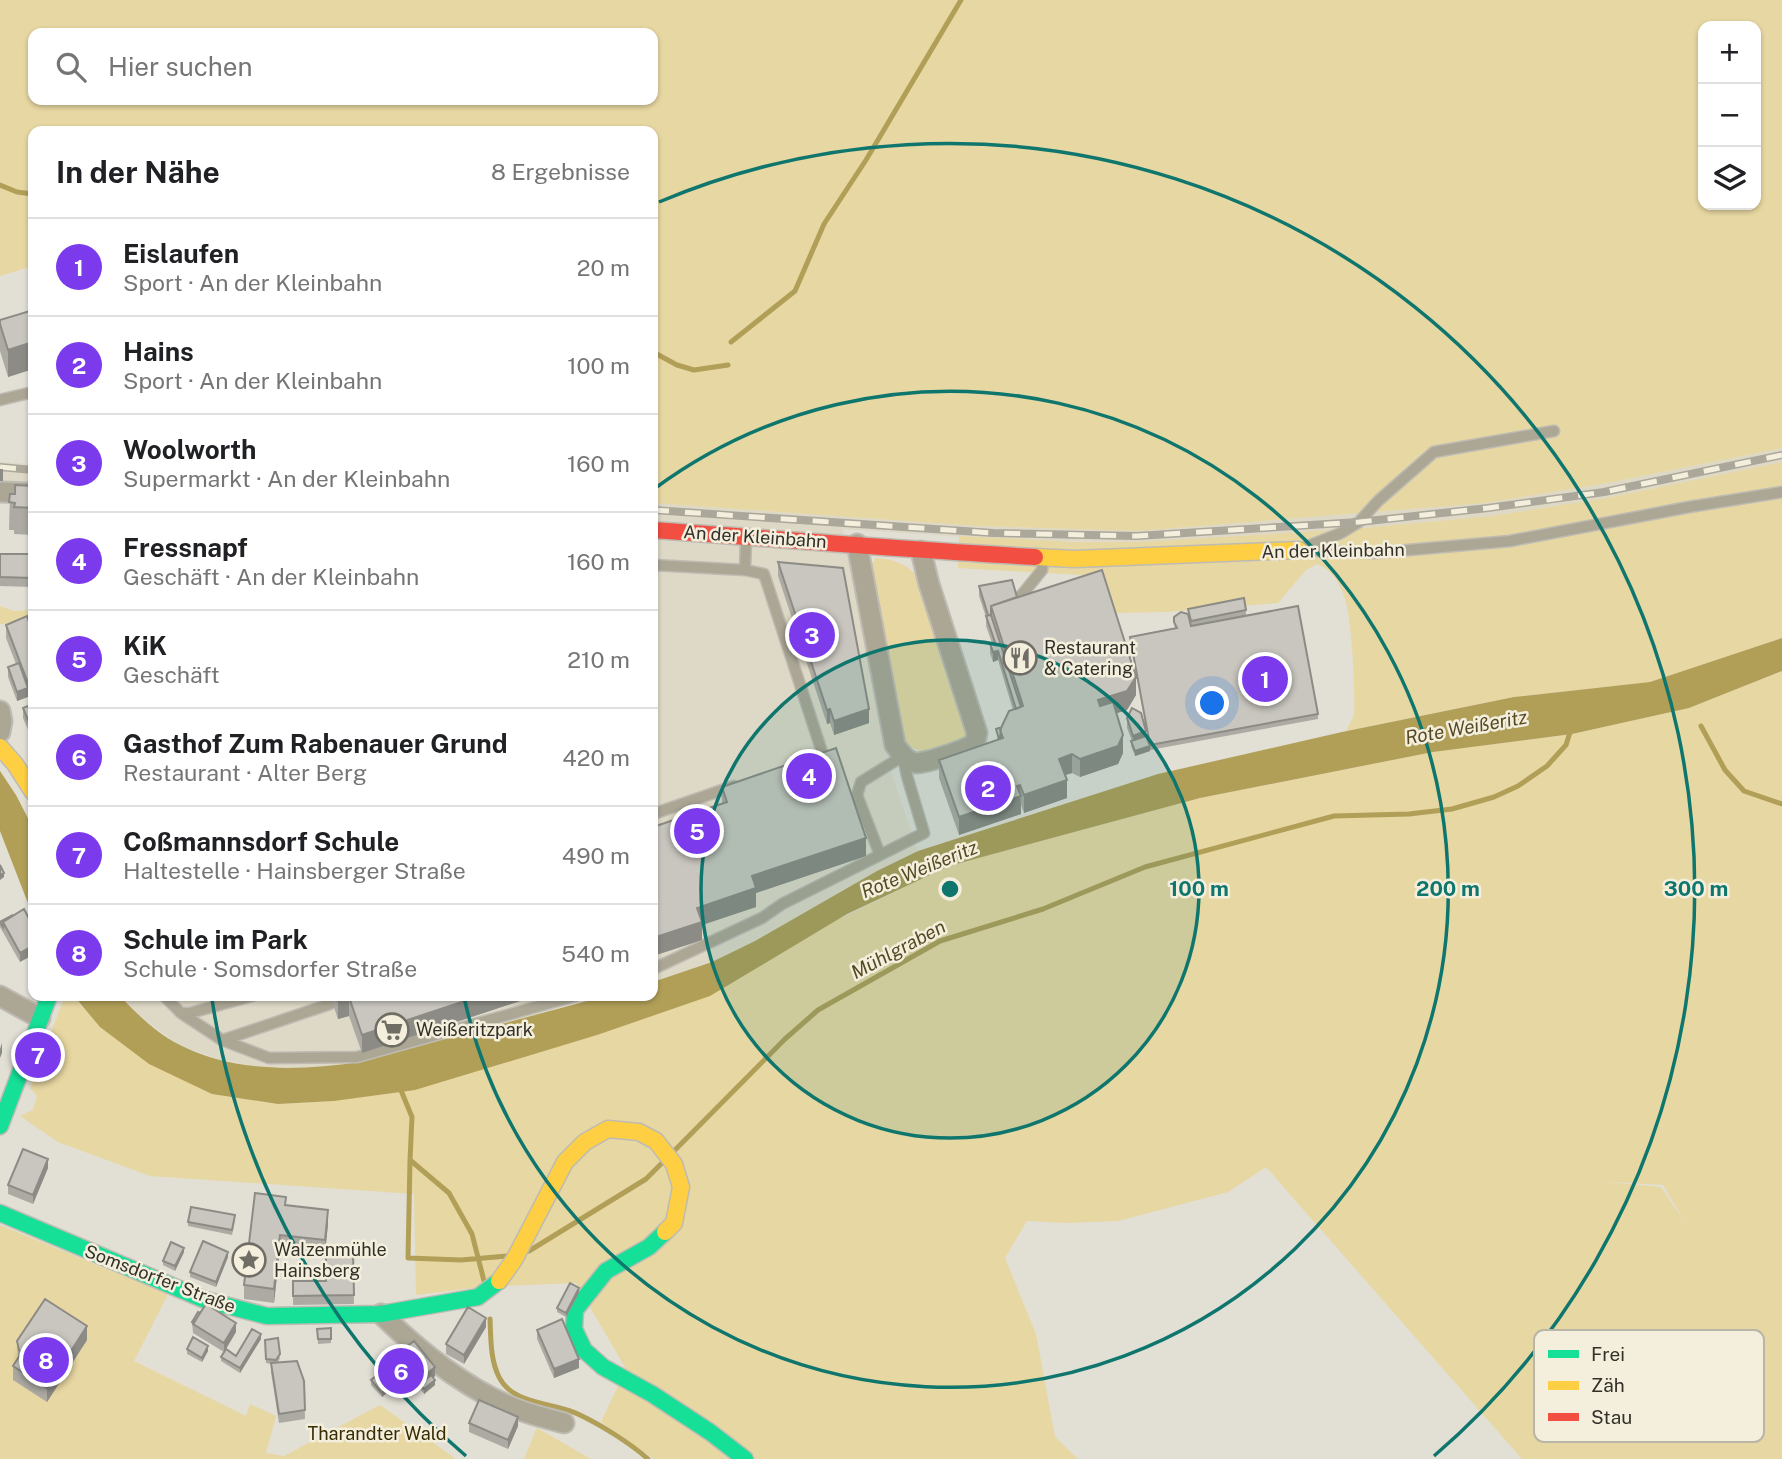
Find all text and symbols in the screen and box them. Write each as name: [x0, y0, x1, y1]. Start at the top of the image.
map controls: [1698, 21, 1761, 210]
button: +: [1698, 21, 1761, 84]
search box: [28, 28, 658, 105]
icon: search: [52, 48, 90, 86]
text: Hier suchen: [108, 51, 253, 82]
button: −: [1698, 84, 1761, 147]
button: layers: [1698, 147, 1761, 210]
text: In der Nähe: [56, 154, 220, 190]
text: 8 Ergebnisse: [491, 158, 630, 185]
text: Eislaufen: [123, 238, 239, 269]
text: 1: [74, 254, 84, 281]
text: 20 m: [577, 254, 630, 281]
text: Sport · An der Kleinbahn: [123, 269, 382, 296]
text: Hains: [123, 336, 194, 367]
text: 2: [72, 352, 86, 379]
text: 100 m: [567, 352, 630, 379]
text: Sport · An der Kleinbahn: [123, 367, 382, 394]
text: Woolworth: [123, 434, 256, 465]
text: 3: [71, 450, 87, 477]
text: 160 m: [567, 450, 630, 477]
text: Supermarkt · An der Kleinbahn: [123, 465, 450, 492]
street label: An der Kleinbahn: [683, 521, 827, 552]
text: Fressnapf: [123, 532, 248, 563]
street label: An der Kleinbahn: [1261, 539, 1405, 562]
text: 4: [71, 548, 87, 575]
text: 160 m: [567, 548, 630, 575]
text: Geschäft · An der Kleinbahn: [123, 563, 419, 590]
pin: 3: [789, 609, 835, 661]
text: KiK: [123, 630, 167, 661]
place label: Restaurant & Catering: [1044, 637, 1136, 679]
restaurant icon: Restaurant & Catering: [1001, 639, 1039, 677]
text: 5: [71, 646, 87, 673]
text: 210 m: [567, 646, 630, 673]
pin: 1: [1242, 653, 1288, 705]
text: Geschäft: [123, 661, 220, 688]
your location: [1195, 686, 1229, 720]
water label: Rote Weißeritz: [1403, 705, 1529, 749]
text: Gasthof Zum Rabenauer Grund: [123, 728, 508, 759]
text: 6: [71, 744, 87, 771]
text: 420 m: [562, 744, 630, 771]
pin: 4: [786, 750, 832, 802]
text: Restaurant · Alter Berg: [123, 759, 367, 786]
pin: 2: [965, 762, 1011, 814]
pin: 5: [674, 805, 720, 857]
text: Coßmannsdorf Schule: [123, 826, 399, 857]
water label: Rote Weißeritz: [858, 836, 980, 902]
text: 7: [72, 842, 86, 869]
text: 490 m: [562, 842, 630, 869]
text: Haltestelle · Hainsberger Straße: [123, 857, 466, 884]
text: 100 m: [1169, 876, 1229, 901]
text: 200 m: [1416, 876, 1480, 901]
text: 300 m: [1664, 876, 1728, 901]
centre of rings: [938, 877, 962, 901]
water label: Mühlgraben: [847, 915, 949, 983]
text: Schule im Park: [123, 924, 308, 955]
text: 8: [71, 940, 87, 967]
text: 540 m: [561, 940, 630, 967]
text: Schule · Somsdorfer Straße: [123, 955, 417, 982]
supermarket icon: Weißeritzpark: [373, 1011, 411, 1049]
place label: Weißeritzpark: [416, 1019, 533, 1040]
pin: 7: [15, 1029, 61, 1081]
place label: Walzenmühle Hainsberg: [274, 1239, 387, 1281]
street label: Somsdorfer Straße: [82, 1240, 239, 1317]
place icon: Walzenmühle Hainsberg: [230, 1241, 268, 1279]
legend: [1534, 1330, 1764, 1442]
pin: 8: [23, 1334, 69, 1386]
text: Frei: [1591, 1343, 1625, 1365]
pin: 6: [378, 1345, 424, 1397]
text: Zäh: [1591, 1374, 1625, 1396]
text: Stau: [1591, 1406, 1632, 1428]
park label: Tharandter Wald: [308, 1423, 446, 1444]

